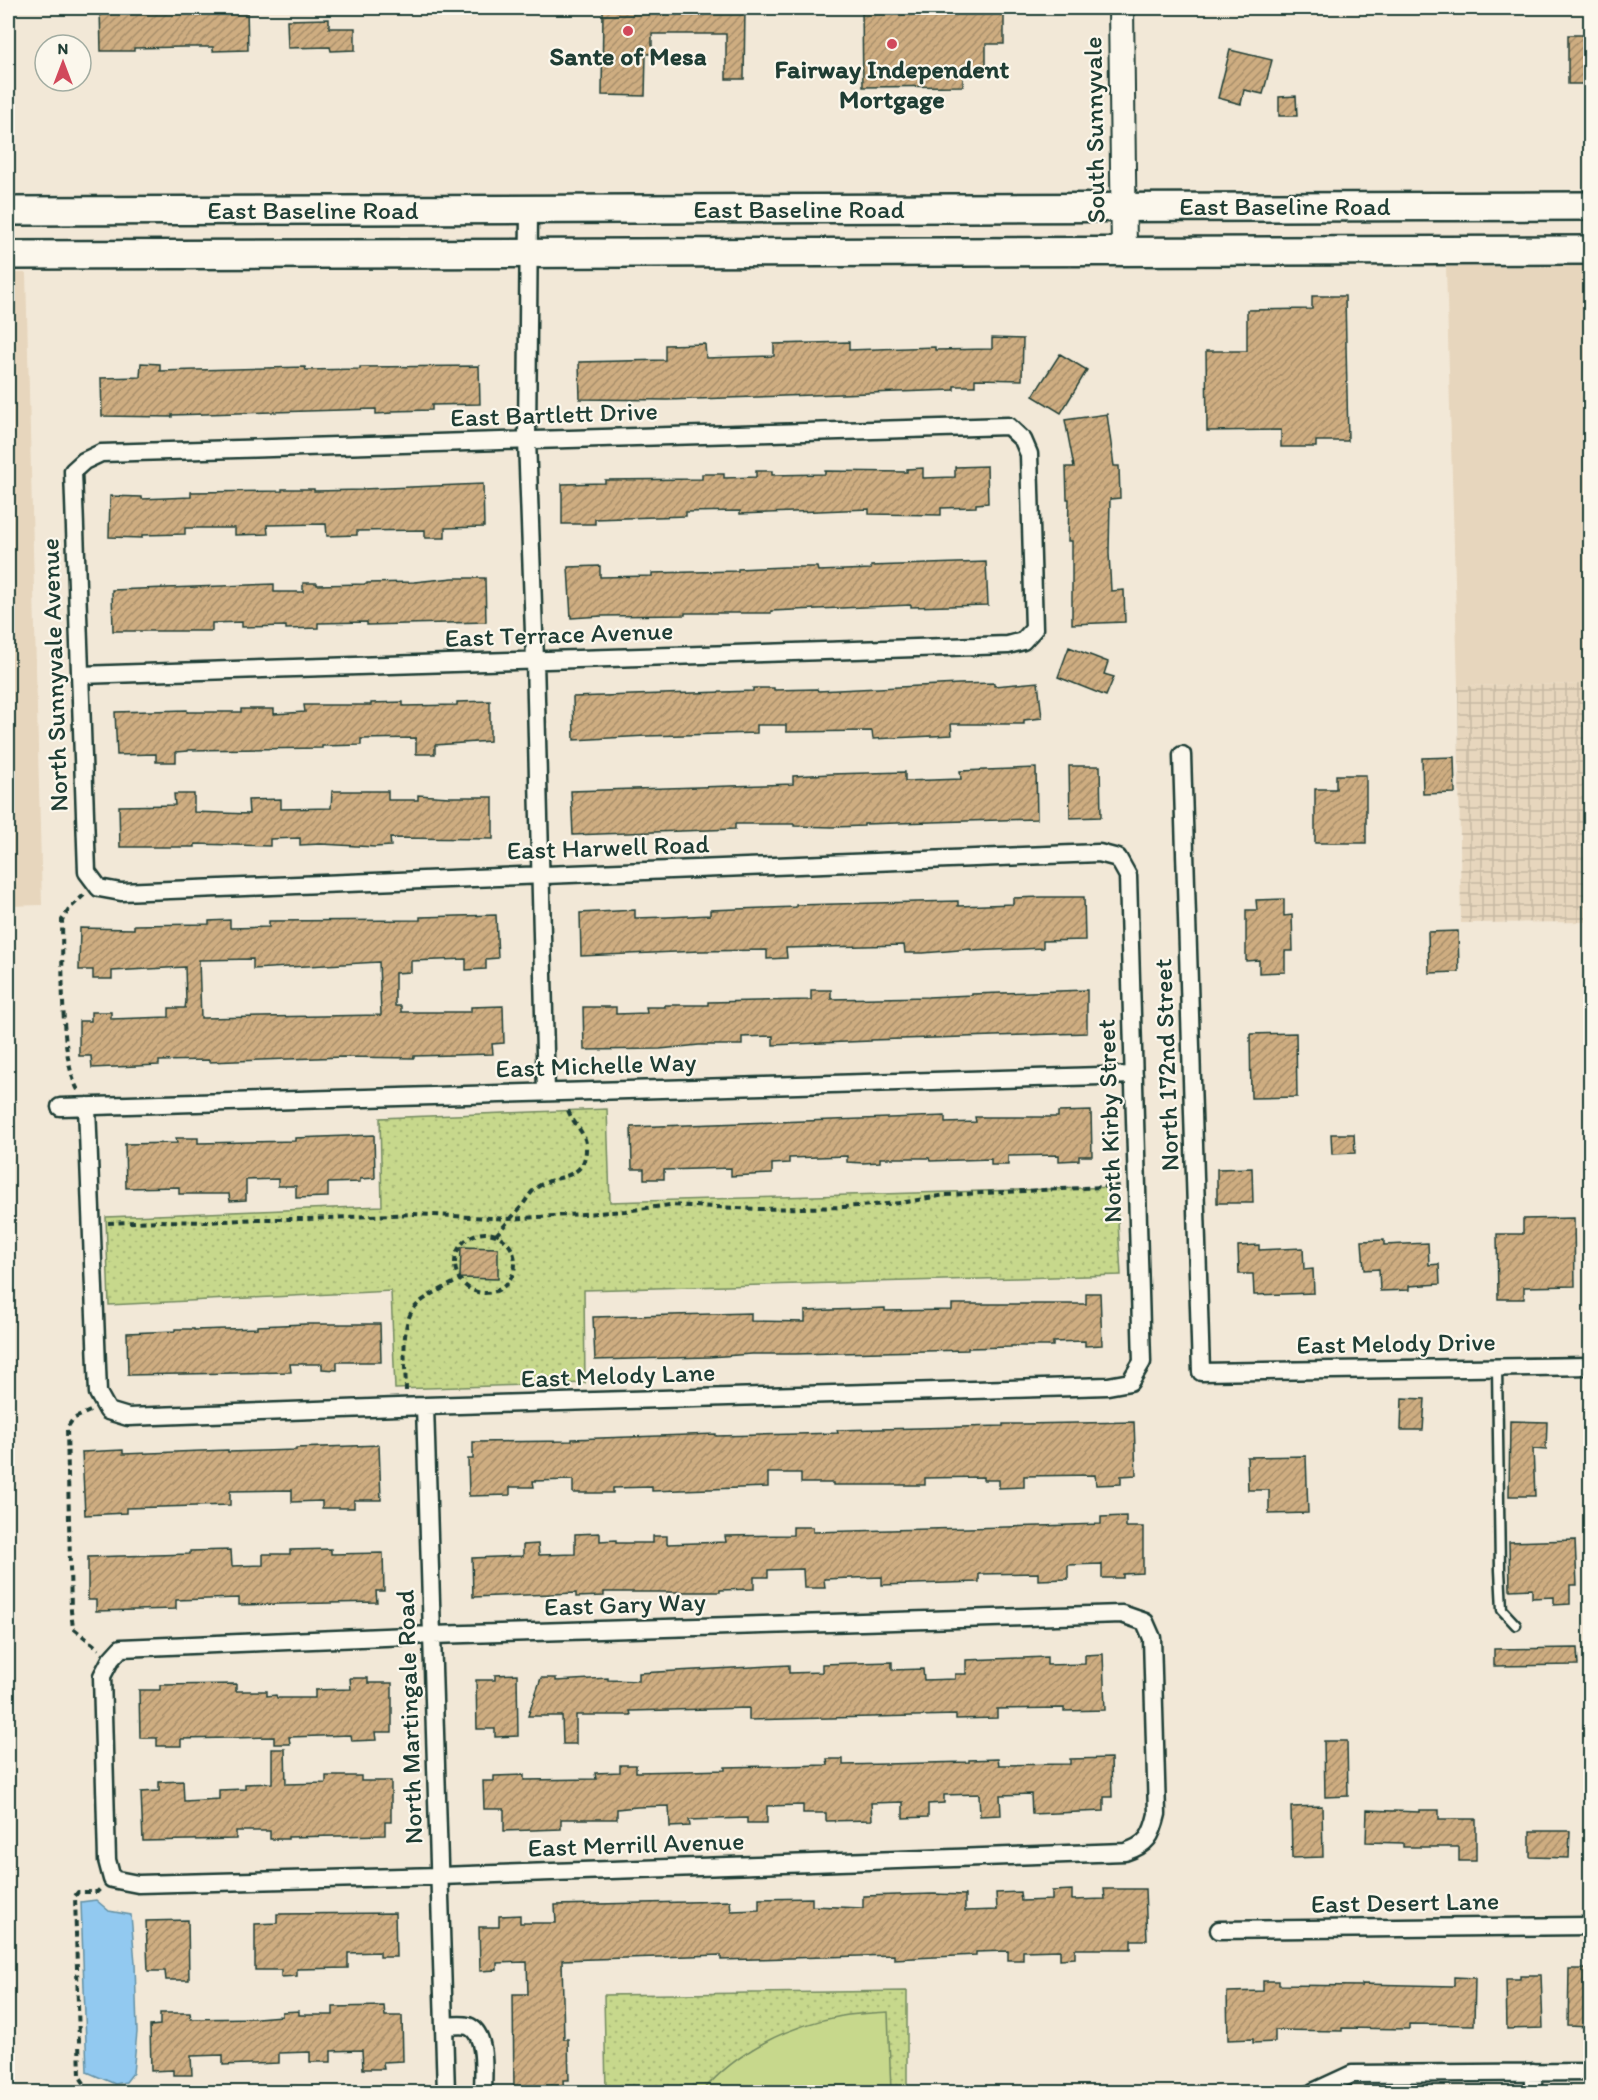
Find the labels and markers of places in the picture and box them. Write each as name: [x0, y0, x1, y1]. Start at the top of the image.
marker: Sante of Mesa: [621, 24, 635, 38]
marker: Fairway Independent Mortgage: [885, 37, 899, 51]
place label: Sante of Mesa: [550, 40, 707, 72]
place label: Fairway Independent Mortgage: [775, 53, 1010, 115]

